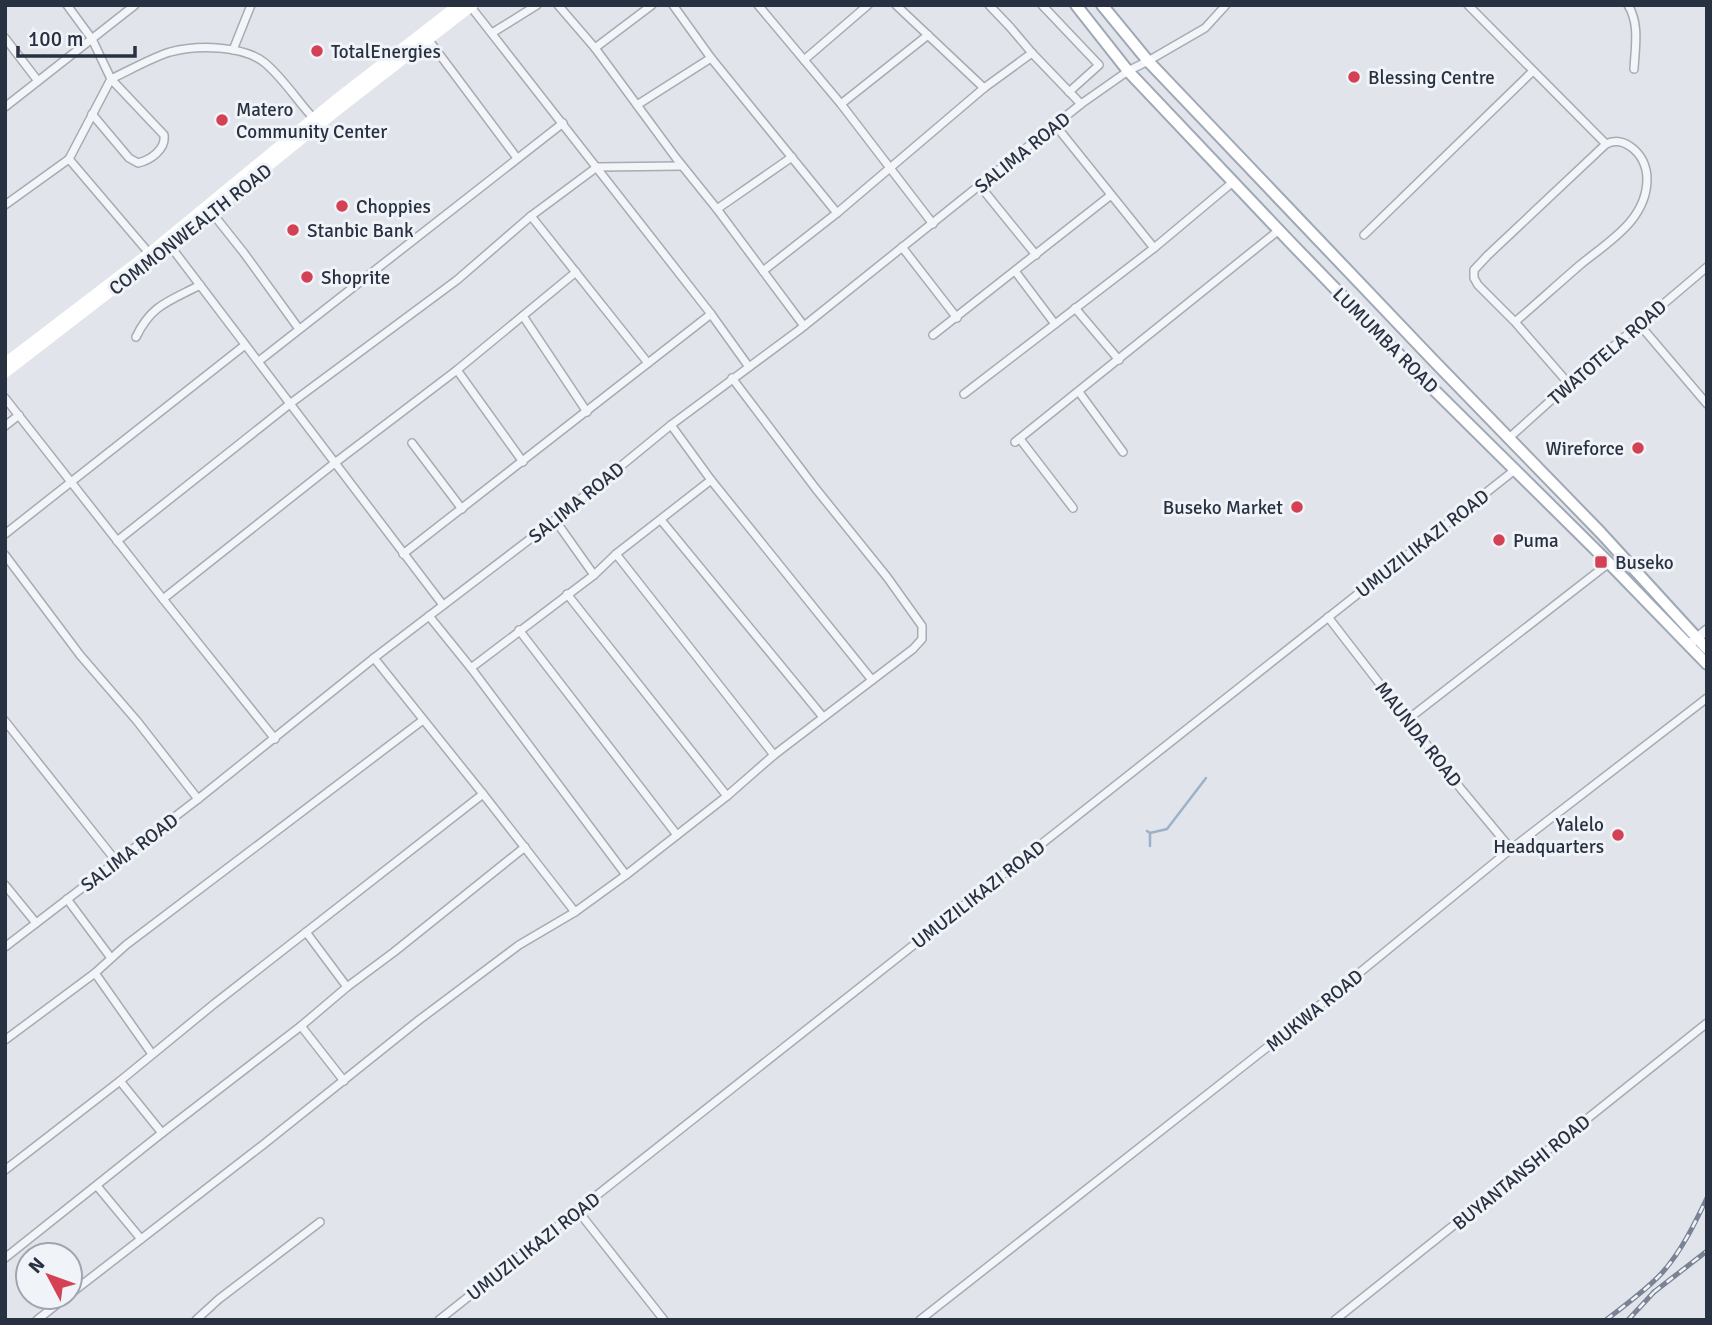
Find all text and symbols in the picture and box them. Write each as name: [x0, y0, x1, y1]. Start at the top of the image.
scale bar: [18, 14, 135, 58]
text: 100 m: [28, 26, 83, 52]
place label: TotalEnergies: [331, 40, 441, 64]
marker: TotalEnergies: [309, 43, 325, 59]
place label: Blessing Centre: [1368, 66, 1495, 90]
marker: Blessing Centre: [1346, 69, 1362, 85]
place label: Matero Community Center: [236, 98, 387, 144]
street label: SALIMA ROAD: [970, 107, 1075, 199]
marker: Matero Community Center: [214, 112, 230, 128]
street label: COMMONWEALTH ROAD: [104, 159, 277, 301]
place label: Choppies: [356, 195, 431, 219]
marker: Choppies: [334, 198, 350, 214]
place label: Stanbic Bank: [307, 219, 414, 243]
marker: Stanbic Bank: [285, 222, 301, 238]
place label: Shoprite: [321, 266, 390, 290]
marker: Shoprite: [299, 269, 315, 285]
street label: LUMUMBA ROAD: [1327, 283, 1443, 399]
street label: TWATOTELA ROAD: [1543, 295, 1672, 411]
place label: Wireforce: [1546, 437, 1624, 461]
marker: Wireforce: [1630, 440, 1646, 456]
street label: SALIMA ROAD: [524, 457, 629, 549]
street label: UMUZILIKAZI ROAD: [1351, 484, 1494, 603]
place label: Buseko Market: [1163, 496, 1283, 520]
marker: Buseko Market: [1289, 499, 1305, 515]
place label: Puma: [1513, 529, 1559, 553]
marker: Puma: [1491, 532, 1507, 548]
place label: Buseko: [1615, 551, 1674, 575]
marker: Buseko: [1593, 554, 1609, 570]
street label: MAUNDA ROAD: [1370, 677, 1467, 792]
street label: SALIMA ROAD: [76, 808, 183, 897]
place label: Yalelo Headquarters: [1493, 813, 1604, 859]
marker: Yalelo Headquarters: [1610, 827, 1626, 843]
street label: UMUZILIKAZI ROAD: [907, 835, 1050, 954]
street label: MUKWA ROAD: [1261, 964, 1368, 1057]
street label: BUYANTANSHI ROAD: [1448, 1110, 1595, 1236]
street label: UMUZILIKAZI ROAD: [462, 1187, 605, 1306]
north arrow: [14, 1241, 84, 1311]
text: N: [24, 1253, 50, 1278]

